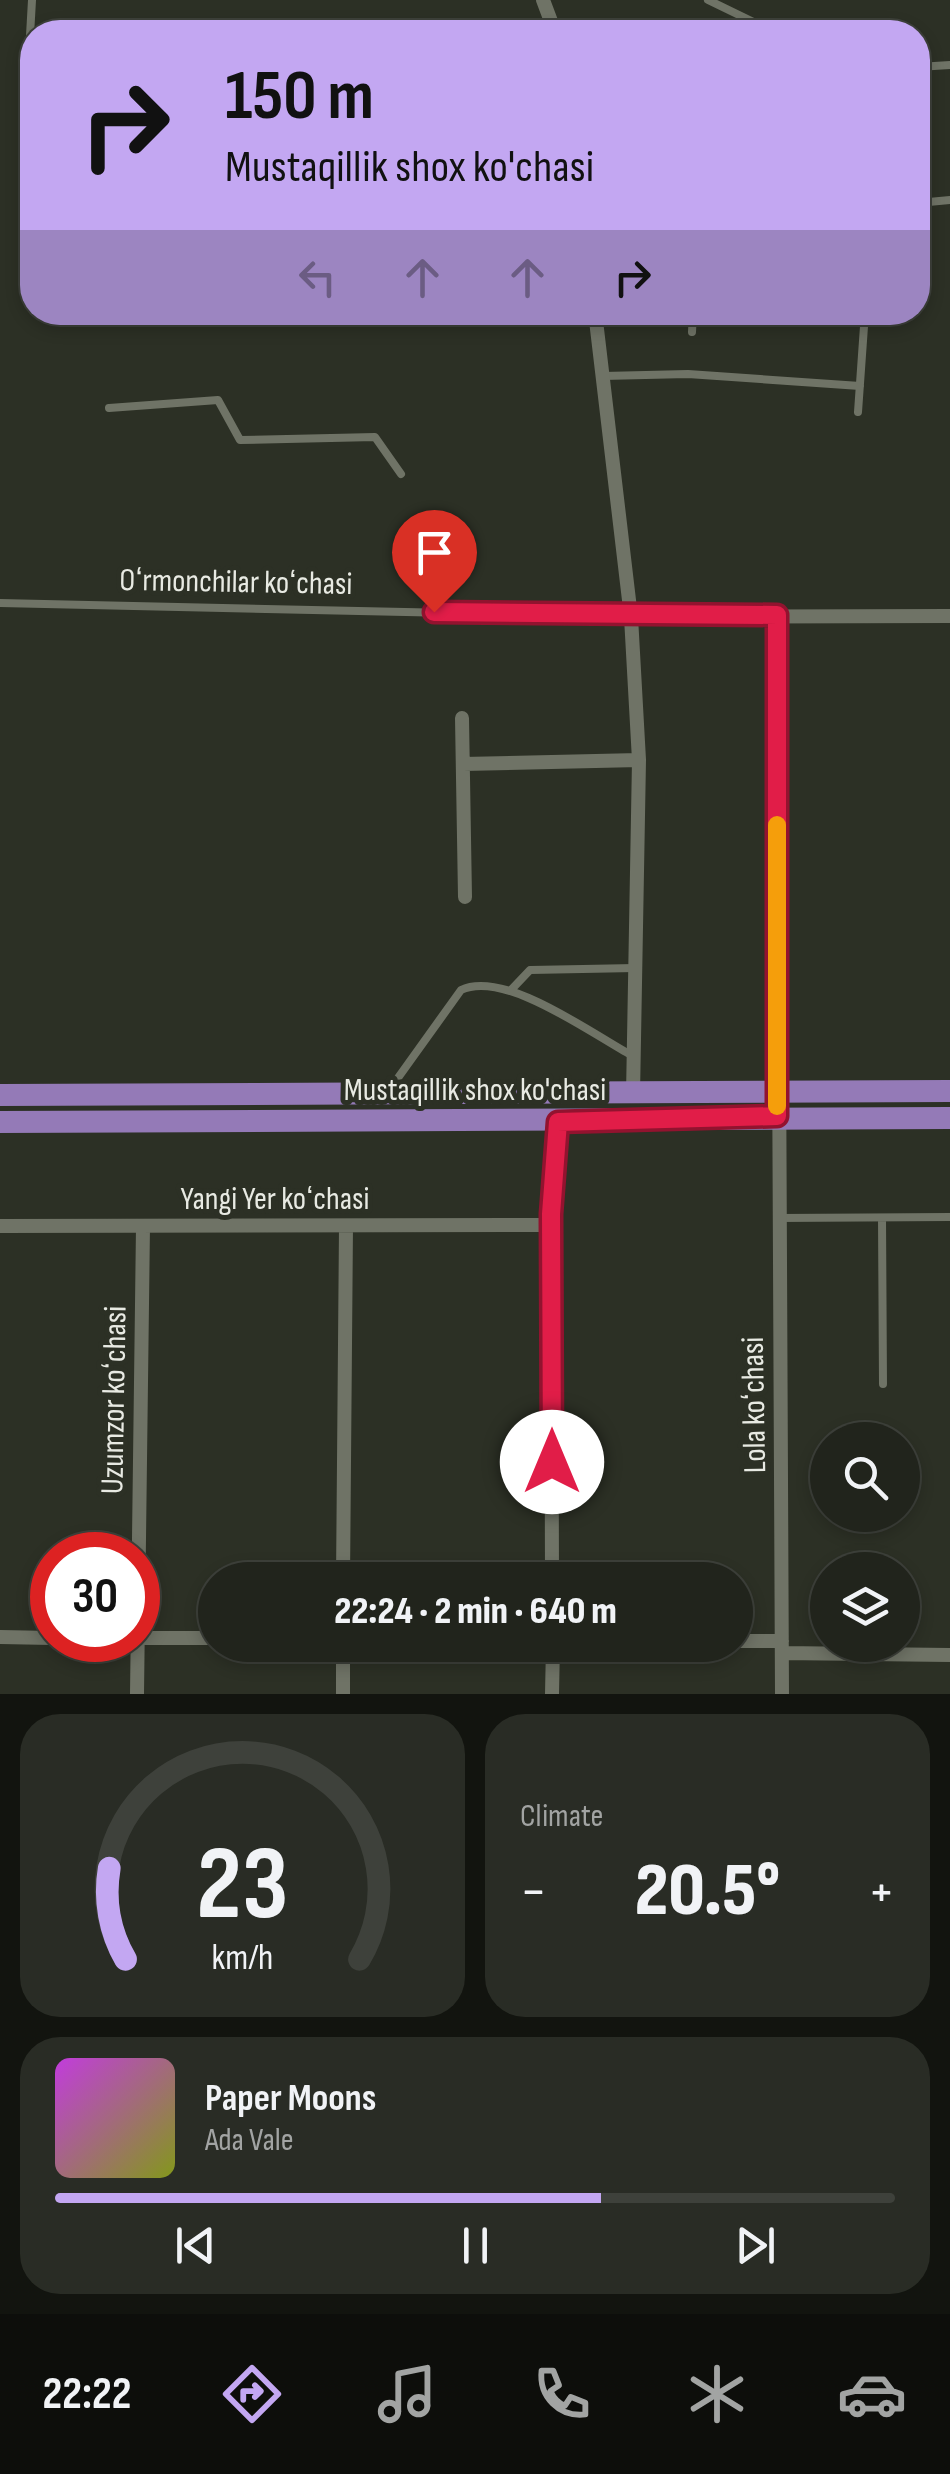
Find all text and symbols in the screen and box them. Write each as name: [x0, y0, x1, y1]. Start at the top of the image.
text: 150 m: [225, 55, 374, 139]
icon: right: [60, 60, 190, 190]
text: Mustaqillik shox ko'chasi: [225, 140, 594, 195]
icon: left: [290, 250, 345, 305]
icon: ahead: [395, 250, 450, 305]
icon: ahead: [500, 250, 555, 305]
icon: right: [605, 250, 660, 305]
pin: [392, 510, 477, 613]
icon: arrive: [407, 525, 462, 580]
street label: Oʻrmonchilar koʻchasi: [119, 561, 353, 604]
street label: Mustaqillik shox ko'chasi: [344, 1071, 606, 1110]
street label: Yangi Yer koʻchasi: [181, 1180, 370, 1219]
street label: Uzumzor koʻchasi: [93, 1306, 136, 1494]
street label: Lola koʻchasi: [734, 1336, 775, 1474]
position arrow: [500, 1410, 604, 1514]
map controls: [810, 1422, 920, 1662]
button: search: [810, 1422, 920, 1532]
speed limit sign: 30: [30, 1532, 160, 1662]
button: layers: [810, 1552, 920, 1662]
text: 22:24 · 2 min · 640 m: [334, 1589, 617, 1634]
text: Climate: [520, 1797, 603, 1836]
text: 23: [196, 1823, 289, 1948]
text: 20.5°: [635, 1846, 780, 1937]
text: −: [520, 1859, 547, 1926]
text: +: [868, 1859, 895, 1926]
text: km/h: [212, 1937, 273, 1980]
text: Paper Moons: [205, 2076, 376, 2121]
text: Ada Vale: [205, 2121, 294, 2160]
icon: previous: [168, 2218, 223, 2273]
icon: pause: [448, 2218, 503, 2273]
icon: next: [728, 2218, 783, 2273]
icon: directions: [217, 2359, 287, 2429]
icon: music: [372, 2359, 442, 2429]
icon: phone: [527, 2359, 597, 2429]
icon: climate: [682, 2359, 752, 2429]
icon: car: [837, 2359, 907, 2429]
text: 22:22: [43, 2367, 132, 2422]

